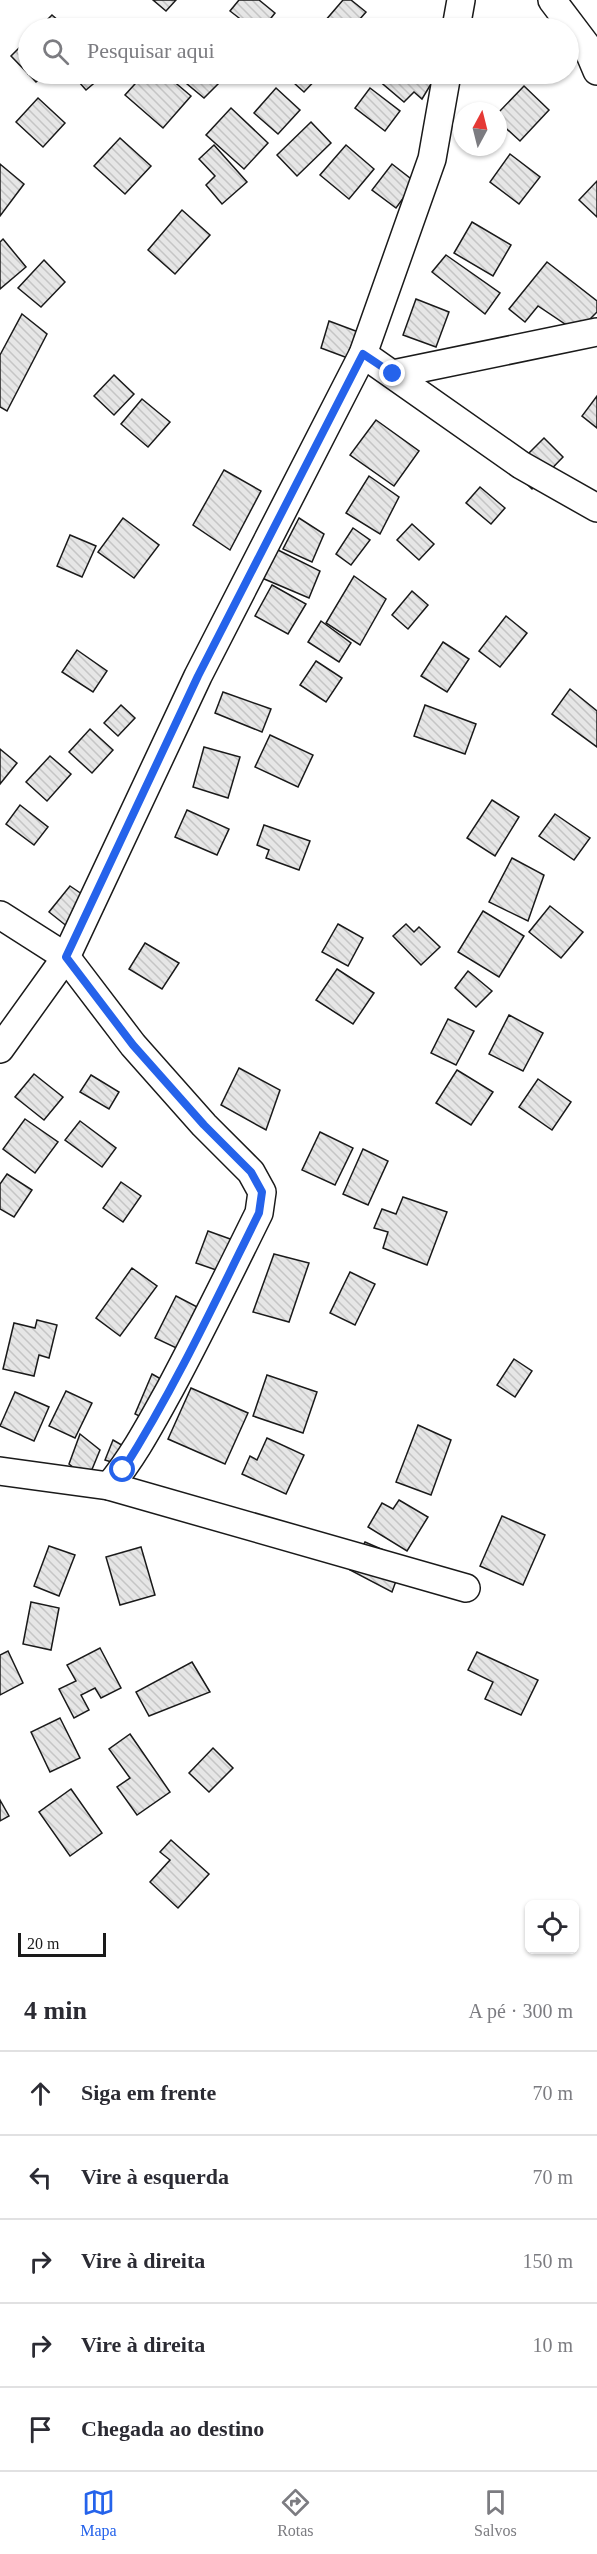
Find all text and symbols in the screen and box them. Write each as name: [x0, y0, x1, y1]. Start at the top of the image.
search box: [18, 18, 579, 84]
icon: search: [39, 35, 72, 68]
text: Pesquisar aqui: [87, 38, 215, 63]
north arrow: [453, 102, 507, 156]
route end: [379, 360, 405, 386]
route start: [109, 1456, 135, 1482]
map controls: [525, 1900, 579, 1954]
button: locate: [525, 1900, 579, 1954]
scale bar: [18, 1930, 106, 1958]
text: 20 m: [27, 1935, 59, 1952]
text: 4 min: [24, 1996, 87, 2025]
text: A pé · 300 m: [469, 2000, 573, 2022]
icon: ahead: [24, 2077, 57, 2110]
text: Siga em frente: [81, 2080, 216, 2105]
text: 70 m: [532, 2082, 573, 2104]
icon: left: [24, 2161, 57, 2194]
text: Vire à esquerda: [81, 2164, 229, 2189]
text: 70 m: [532, 2166, 573, 2188]
icon: right: [24, 2245, 57, 2278]
text: Vire à direita: [81, 2248, 205, 2273]
text: 150 m: [522, 2250, 573, 2272]
icon: right: [24, 2329, 57, 2362]
text: Vire à direita: [81, 2332, 205, 2357]
text: 10 m: [532, 2334, 573, 2356]
icon: arrive: [24, 2413, 57, 2446]
text: Chegada ao destino: [81, 2416, 264, 2441]
tab: Mapa: [80, 2486, 117, 2540]
tab: Rotas: [277, 2486, 314, 2540]
tab: Salvos: [474, 2486, 517, 2540]

